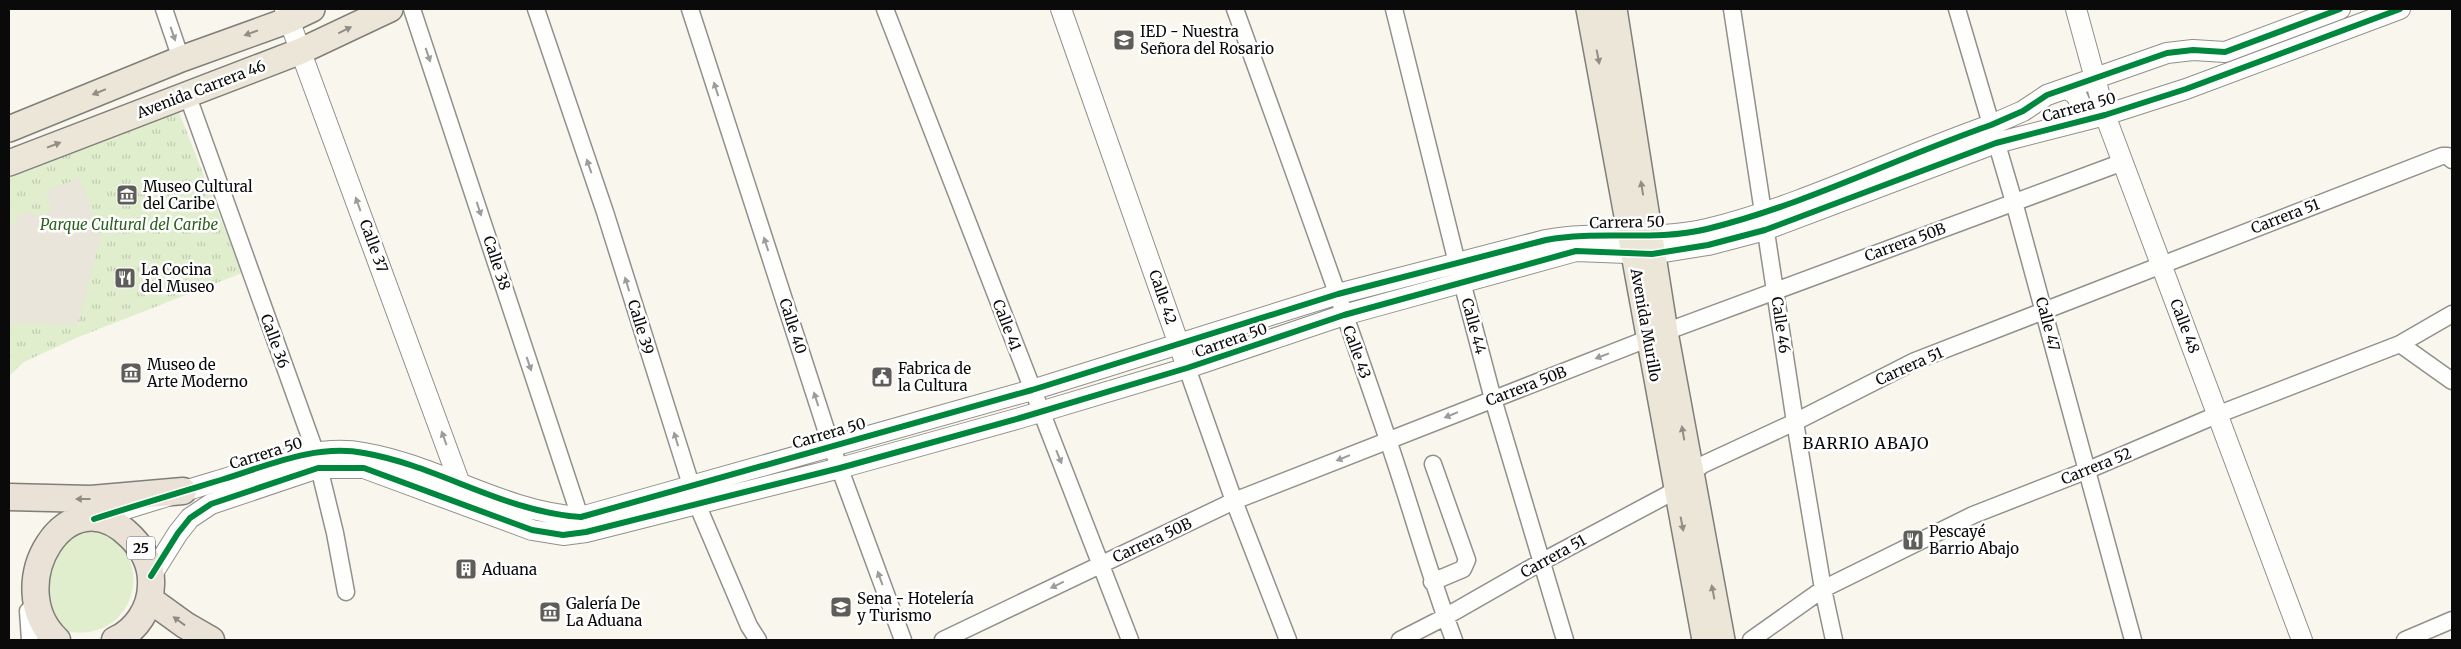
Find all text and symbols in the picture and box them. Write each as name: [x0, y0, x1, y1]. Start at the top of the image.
place label: IED - Nuestra Señora del Rosario: [1140, 22, 1274, 58]
one-way arrow: [169, 26, 177, 41]
one-way arrow: [338, 26, 352, 34]
school or university icon: IED - Nuestra Señora del Rosario: [1112, 28, 1136, 52]
one-way arrow: [243, 29, 258, 37]
one-way arrow: [424, 48, 432, 63]
one-way arrow: [1594, 49, 1602, 65]
street label: Avenida Carrera 46: [133, 56, 268, 123]
one-way arrow: [712, 82, 720, 97]
street label: Carrera 50: [2040, 88, 2118, 126]
one-way arrow: [92, 89, 107, 96]
one-way arrow: [47, 141, 62, 149]
one-way arrow: [585, 158, 592, 173]
place label: Museo Cultural del Caribe: [143, 177, 253, 213]
one-way arrow: [1638, 180, 1646, 196]
museum icon: Museo Cultural del Caribe: [115, 183, 139, 207]
street label: Carrera 51: [2248, 194, 2322, 238]
one-way arrow: [354, 196, 362, 211]
one-way arrow: [476, 202, 484, 217]
street label: Carrera 50: [1589, 212, 1665, 232]
park label: Parque Cultural del Caribe: [40, 215, 218, 234]
street label: Calle 37: [356, 217, 393, 276]
street label: Carrera 50B: [1862, 219, 1948, 265]
street label: Calle 38: [479, 233, 515, 293]
one-way arrow: [762, 236, 770, 251]
place label: La Cocina del Museo: [141, 260, 214, 296]
restaurant icon: La Cocina del Museo: [113, 266, 137, 290]
street label: Avenida Murillo: [1627, 266, 1665, 383]
street label: Calle 42: [1145, 267, 1181, 327]
one-way arrow: [623, 277, 631, 292]
street label: Calle 47: [2032, 295, 2064, 353]
street label: Calle 40: [775, 296, 811, 356]
street label: Calle 44: [1457, 296, 1491, 356]
street label: Calle 46: [1768, 296, 1794, 354]
street label: Calle 48: [2166, 296, 2204, 356]
street label: Calle 39: [624, 297, 658, 357]
street label: Calle 41: [989, 297, 1026, 354]
street label: Calle 36: [256, 311, 294, 371]
street label: Carrera 50: [1192, 319, 1270, 361]
street label: Calle 43: [1339, 323, 1375, 381]
street label: Carrera 51: [1872, 343, 1946, 389]
one-way arrow: [1595, 353, 1610, 360]
place label: Museo de Arte Moderno: [146, 355, 248, 391]
one-way arrow: [526, 356, 534, 371]
place label: Fabrica de la Cultura: [898, 359, 971, 395]
museum icon: Museo de Arte Moderno: [119, 361, 143, 385]
street label: Carrera 50B: [1483, 362, 1569, 410]
public building icon: Fabrica de la Cultura: [870, 365, 894, 389]
one-way arrow: [812, 391, 819, 406]
one-way arrow: [1444, 412, 1458, 420]
street label: Carrera 50: [790, 413, 868, 453]
one-way arrow: [1679, 424, 1687, 440]
one-way arrow: [440, 430, 448, 445]
one-way arrow: [672, 432, 680, 447]
street label: Carrera 50: [227, 433, 305, 473]
district label: BARRIO ABAJO: [1802, 433, 1930, 453]
street label: Carrera 52: [2058, 443, 2134, 489]
one-way arrow: [1055, 450, 1063, 464]
one-way arrow: [1336, 455, 1350, 463]
one-way arrow: [74, 495, 90, 503]
street label: Carrera 50B: [1110, 513, 1194, 567]
one-way arrow: [1679, 516, 1687, 532]
place label: Pescayé Barrio Abajo: [1929, 522, 2019, 558]
restaurant icon: Pescayé Barrio Abajo: [1901, 528, 1925, 552]
street label: Carrera 51: [1517, 530, 1589, 582]
road number: 25: [127, 536, 155, 560]
building icon: Aduana: [454, 557, 478, 581]
place label: Aduana: [481, 560, 537, 579]
one-way arrow: [876, 570, 884, 585]
one-way arrow: [1050, 582, 1064, 590]
one-way arrow: [1709, 584, 1717, 600]
place label: Sena - Hotelería y Turismo: [857, 589, 974, 625]
place label: Galería De La Aduana: [566, 594, 642, 630]
school or university icon: Sena - Hotelería y Turismo: [829, 595, 853, 619]
museum icon: Galería De La Aduana: [538, 600, 562, 624]
one-way arrow: [172, 616, 186, 626]

